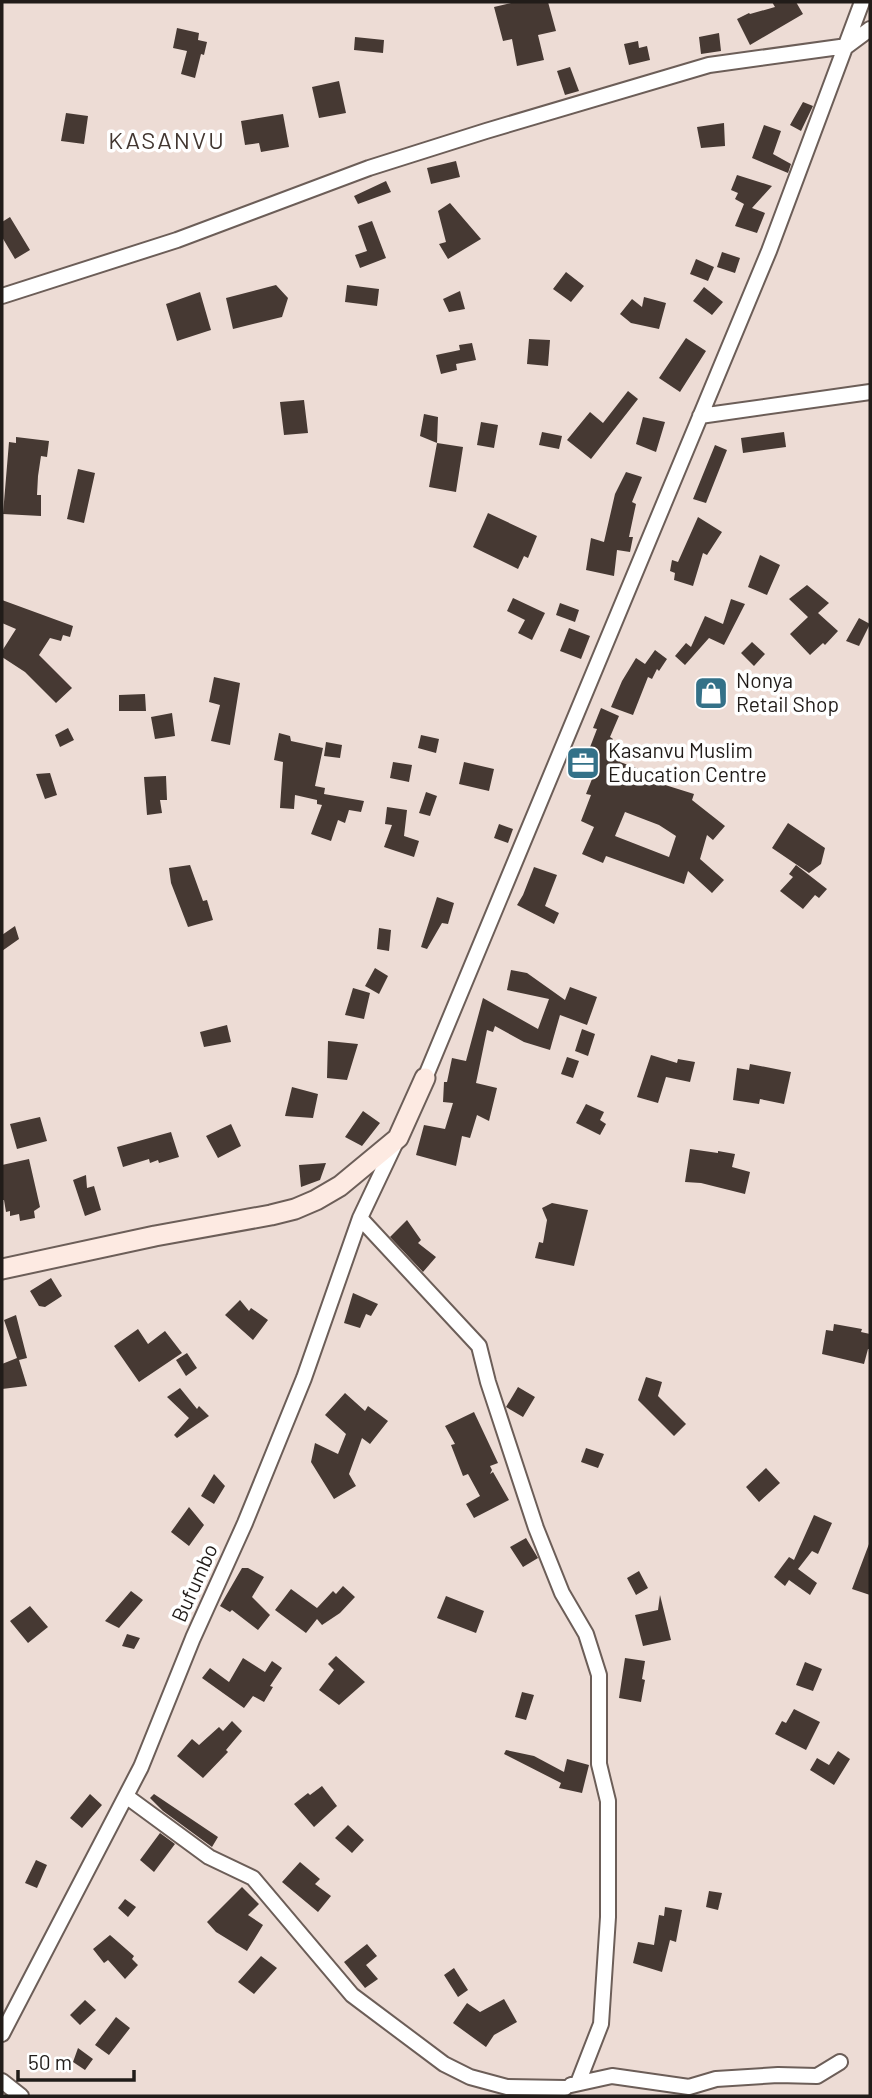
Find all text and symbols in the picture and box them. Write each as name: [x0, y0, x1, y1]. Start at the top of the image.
district label: KASANVU: [108, 125, 226, 154]
place label: Nonya Retail Shop: [736, 667, 839, 716]
shop icon: Nonya Retail Shop: [692, 674, 730, 712]
place label: Kasanvu Muslim Education Centre: [608, 737, 767, 786]
office icon: Kasanvu Muslim Education Centre: [564, 744, 602, 782]
street label: Bufumbo: [165, 1539, 222, 1625]
scale bar: [18, 2038, 133, 2082]
text: 50 m: [28, 2049, 72, 2074]

